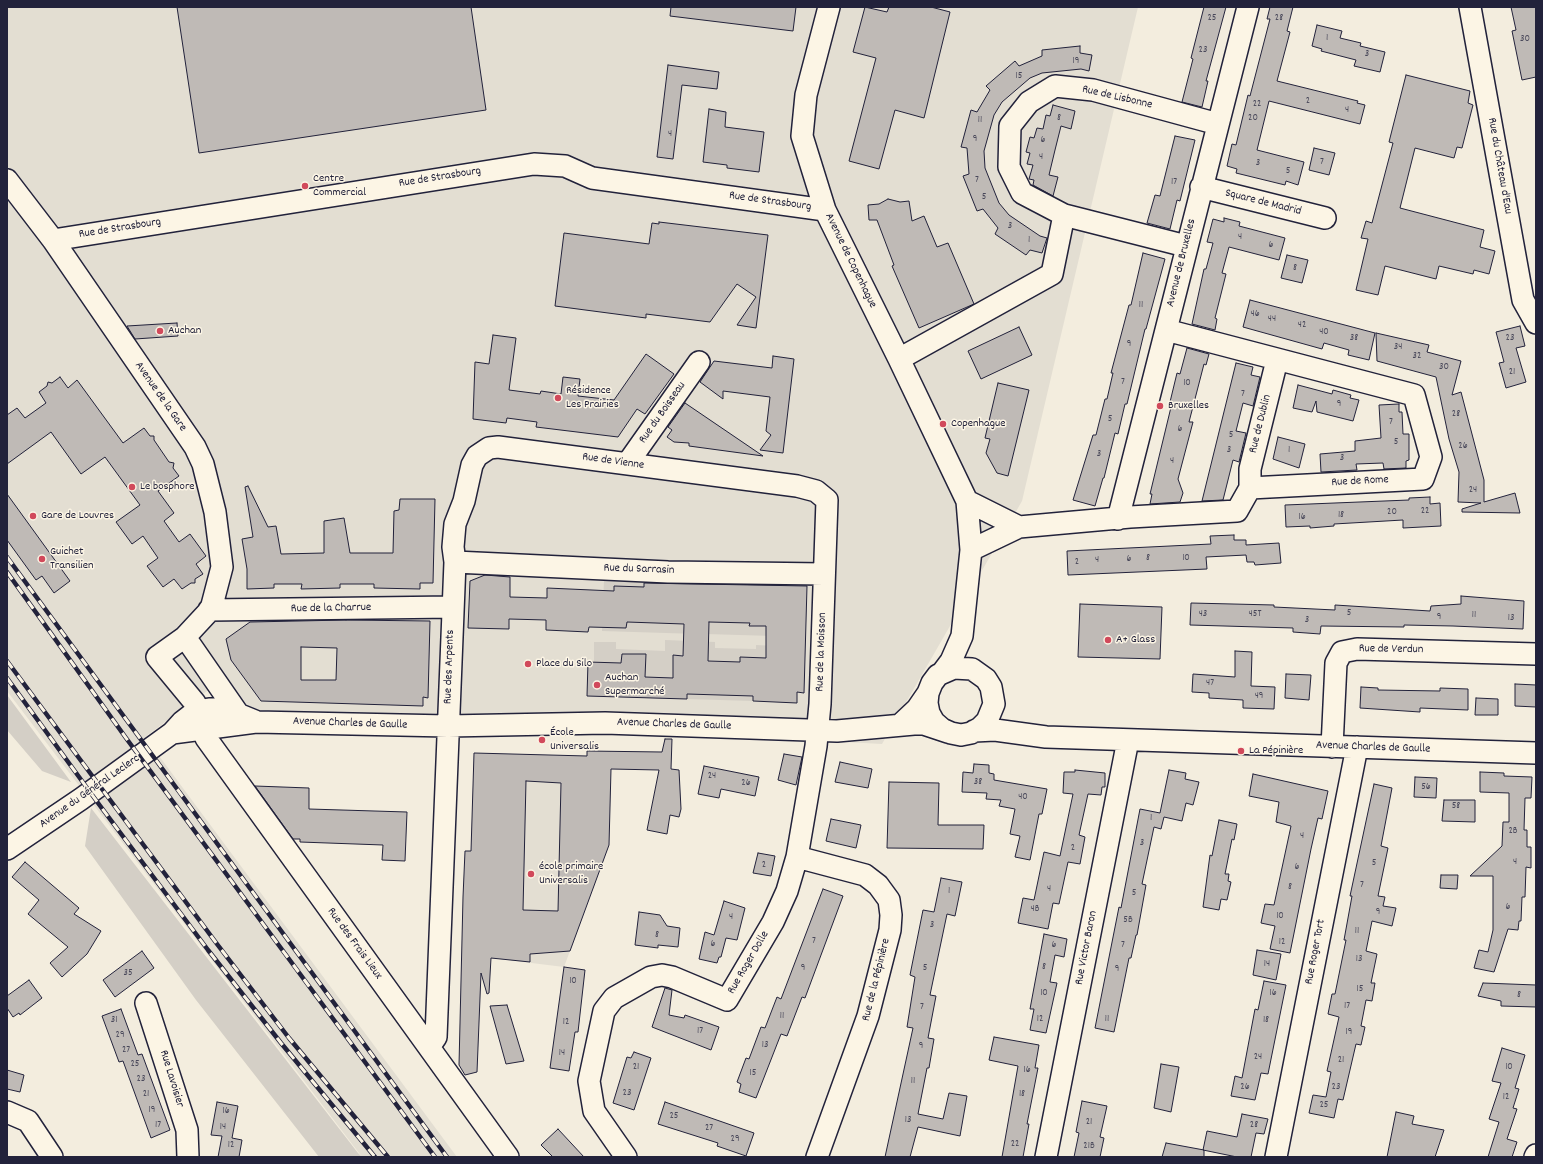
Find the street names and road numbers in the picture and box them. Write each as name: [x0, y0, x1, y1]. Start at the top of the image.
street label: Rue de Lisbonne: [1080, 83, 1154, 113]
street label: Rue du Château d'Eau: [1483, 117, 1515, 215]
street label: Rue de Strasbourg: [398, 164, 482, 192]
street label: Square de Madrid: [1223, 187, 1303, 219]
street label: Rue de Strasbourg: [728, 189, 812, 215]
street label: Avenue de Copenhague: [821, 211, 879, 311]
street label: Rue de Strasbourg: [78, 215, 162, 243]
street label: Avenue de Bruxelles: [1164, 217, 1200, 309]
street label: Avenue de la Gare: [131, 359, 189, 435]
street label: Rue du Boisseau: [636, 379, 690, 447]
street label: Rue de Dublin: [1247, 393, 1275, 455]
street label: Rue de Vienne: [581, 451, 645, 473]
street label: Rue de Rome: [1331, 473, 1389, 491]
street label: Rue du Sarrasin: [603, 562, 675, 578]
street label: Rue de la Charrue: [291, 601, 371, 617]
street label: Rue de la Moisson: [813, 612, 831, 692]
street label: Rue des Arpents: [442, 629, 458, 705]
street label: Rue de Verdun: [1359, 642, 1423, 658]
street label: Avenue Charles de Gaulle: [293, 715, 407, 733]
street label: Avenue Charles de Gaulle: [617, 716, 731, 734]
street label: Avenue Charles de Gaulle: [1316, 739, 1430, 757]
street label: Avenue du Général Leclerc: [37, 752, 143, 832]
street label: Rue des Frais Lieux: [323, 905, 385, 983]
street label: Rue Victor Baron: [1073, 910, 1101, 986]
street label: Rue Roger Tort: [1303, 918, 1329, 986]
street label: Rue Roger Dolle: [725, 929, 773, 997]
street label: Rue de la Pépinière: [860, 937, 894, 1023]
street label: Rue Lavoisier: [155, 1049, 187, 1109]

